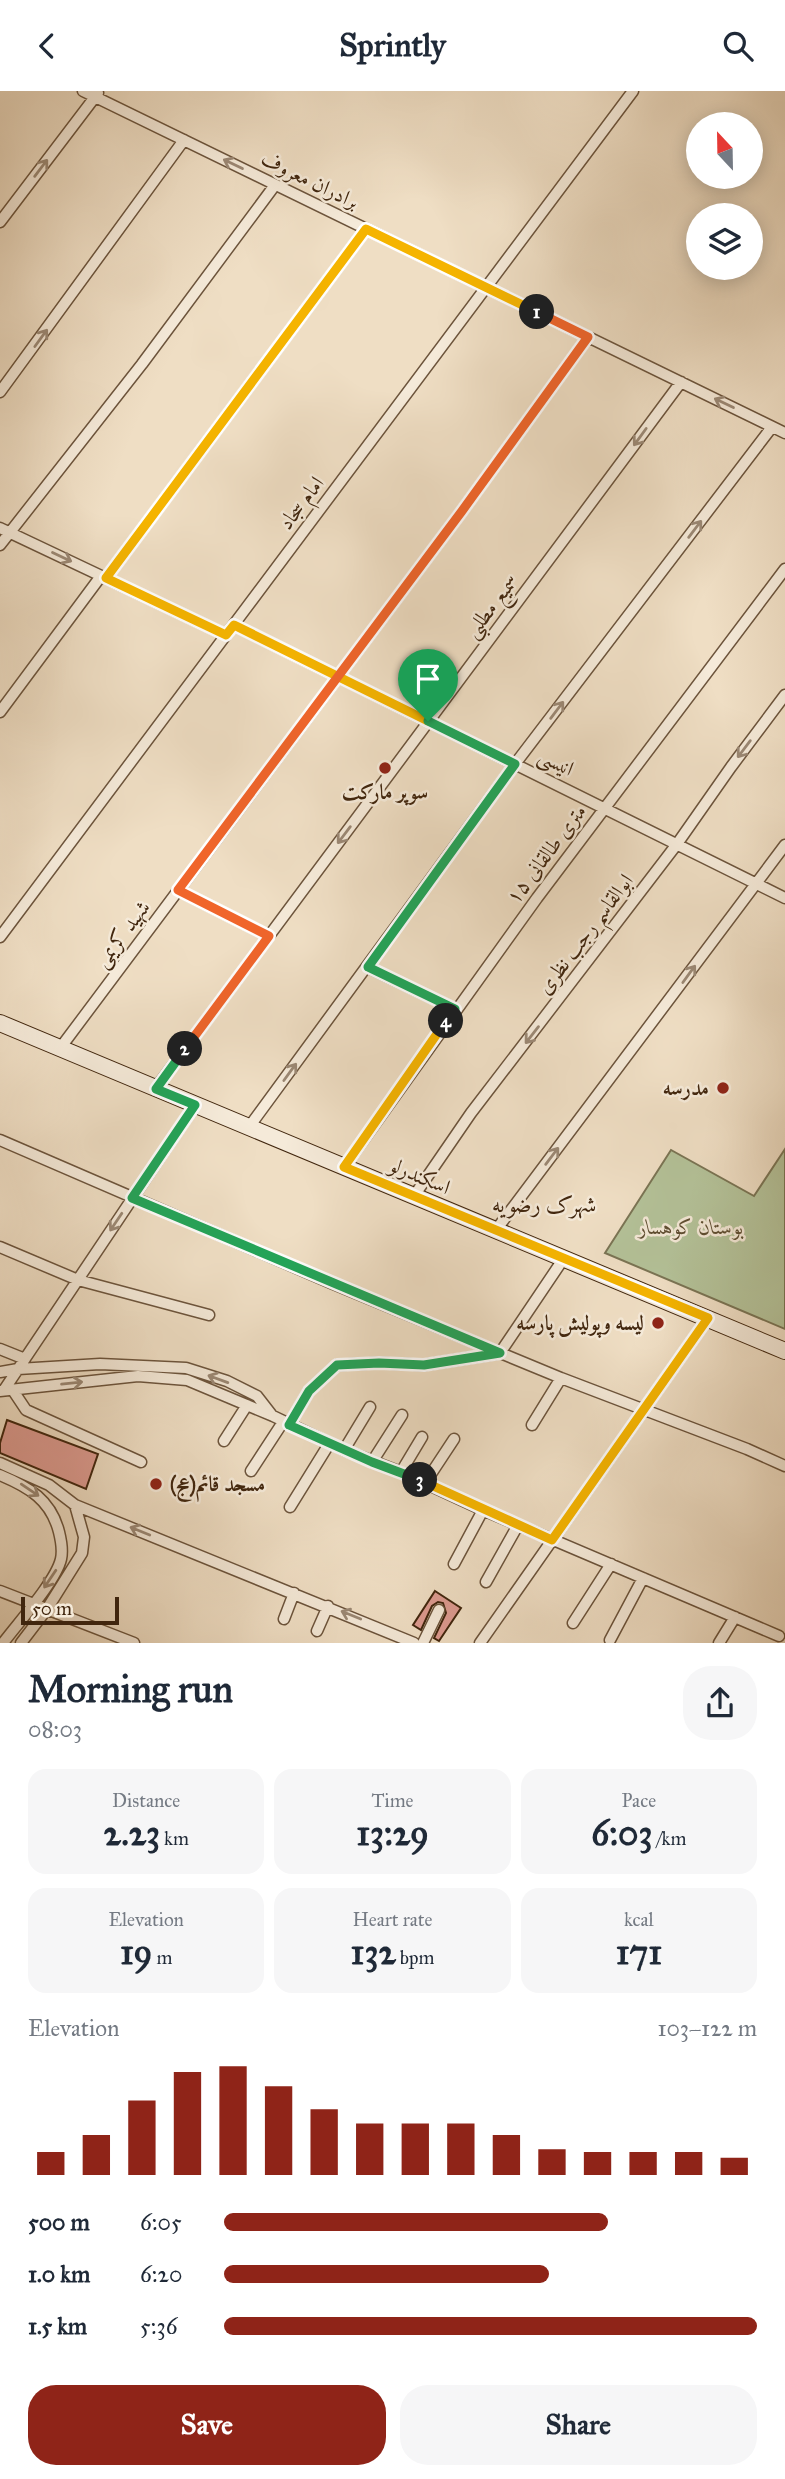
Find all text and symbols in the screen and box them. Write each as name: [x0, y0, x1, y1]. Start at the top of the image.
text: Sprintly: [339, 26, 446, 65]
icon: back: [28, 27, 66, 65]
icon: search: [719, 27, 757, 65]
north arrow: [686, 112, 763, 189]
map controls: [686, 112, 763, 280]
street label: برادران معروف: [257, 145, 363, 215]
one-way arrow: [223, 157, 244, 170]
one-way arrow: [34, 159, 49, 178]
button: layers: [686, 203, 763, 280]
pin: 1: [520, 295, 554, 329]
text: 1: [533, 300, 540, 323]
one-way arrow: [34, 329, 49, 348]
one-way arrow: [714, 396, 735, 409]
one-way arrow: [633, 427, 648, 446]
street label: امام سجاد: [272, 471, 334, 538]
one-way arrow: [687, 520, 702, 539]
one-way arrow: [51, 551, 72, 564]
street label: سمیع مطلبی: [458, 569, 528, 647]
pin: [398, 649, 458, 721]
icon: arrive: [409, 660, 447, 698]
one-way arrow: [549, 701, 564, 719]
one-way arrow: [736, 739, 751, 758]
street label: انیسی: [533, 742, 578, 784]
marker: سوپر مارکت: [377, 760, 393, 776]
place label: سوپر مارکت: [342, 779, 428, 806]
street label: ۱۵ متری طالقانی: [500, 799, 592, 909]
one-way arrow: [336, 825, 351, 843]
street label: ابوالقاسم رجب نظری: [531, 869, 645, 1004]
street label: شهید کریمی: [88, 895, 156, 973]
one-way arrow: [681, 965, 696, 984]
pin: 4: [428, 1003, 464, 1039]
text: 4: [440, 1009, 451, 1032]
one-way arrow: [524, 1025, 539, 1043]
pin: 2: [168, 1031, 202, 1067]
text: 2: [180, 1037, 189, 1060]
one-way arrow: [282, 1064, 297, 1082]
place label: مدرسه: [663, 1075, 709, 1101]
marker: مدرسه: [715, 1080, 731, 1096]
one-way arrow: [544, 1147, 559, 1166]
street label: اسکندرلو: [384, 1151, 454, 1200]
district label: شهرک رضویه: [492, 1190, 596, 1219]
one-way arrow: [109, 1212, 123, 1232]
park label: بوستان کوهسار: [636, 1214, 744, 1240]
place label: لیسه وپولیش پارسه: [516, 1310, 644, 1338]
marker: لیسه وپولیش پارسه: [650, 1315, 666, 1331]
one-way arrow: [207, 1372, 229, 1384]
one-way arrow: [60, 1376, 82, 1389]
pin: 3: [402, 1463, 438, 1497]
text: 3: [416, 1468, 423, 1491]
place label: مسجد قائم(عج): [170, 1471, 265, 1502]
marker: مسجد قائم(عج): [148, 1476, 164, 1492]
one-way arrow: [20, 1483, 39, 1498]
one-way arrow: [129, 1524, 151, 1537]
one-way arrow: [43, 1569, 57, 1588]
scale bar: [21, 1594, 119, 1625]
text: 50 m: [32, 1597, 72, 1620]
one-way arrow: [341, 1608, 362, 1621]
text: Morning run: [28, 1666, 233, 1712]
button: share: [683, 1666, 757, 1740]
text: 08:03: [28, 1715, 82, 1743]
text: Distance: [112, 1789, 180, 1812]
text: Time: [371, 1789, 414, 1812]
text: Pace: [622, 1789, 656, 1812]
text: 2.23: [103, 1812, 160, 1855]
text: 13:29: [356, 1812, 429, 1855]
text: 6:03: [591, 1812, 652, 1855]
text: km: [160, 1827, 189, 1850]
text: /km: [652, 1827, 686, 1850]
text: Elevation: [108, 1908, 184, 1931]
text: Heart rate: [353, 1908, 432, 1931]
text: kcal: [624, 1908, 654, 1931]
text: 19: [120, 1931, 152, 1974]
text: 132: [351, 1931, 396, 1974]
text: 171: [616, 1931, 662, 1974]
text: m: [152, 1946, 172, 1969]
text: bpm: [396, 1946, 434, 1969]
text: Elevation: [28, 2014, 119, 2042]
text: 103–122 m: [657, 2014, 757, 2042]
text: 500 m: [28, 2208, 90, 2236]
text: 6:05: [140, 2208, 182, 2236]
text: 1.0 km: [28, 2260, 90, 2288]
text: 6:20: [140, 2260, 182, 2288]
text: 1.5 km: [28, 2312, 87, 2340]
text: 5:36: [140, 2312, 177, 2340]
button: Save: [28, 2385, 386, 2465]
button: Share: [400, 2385, 757, 2465]

